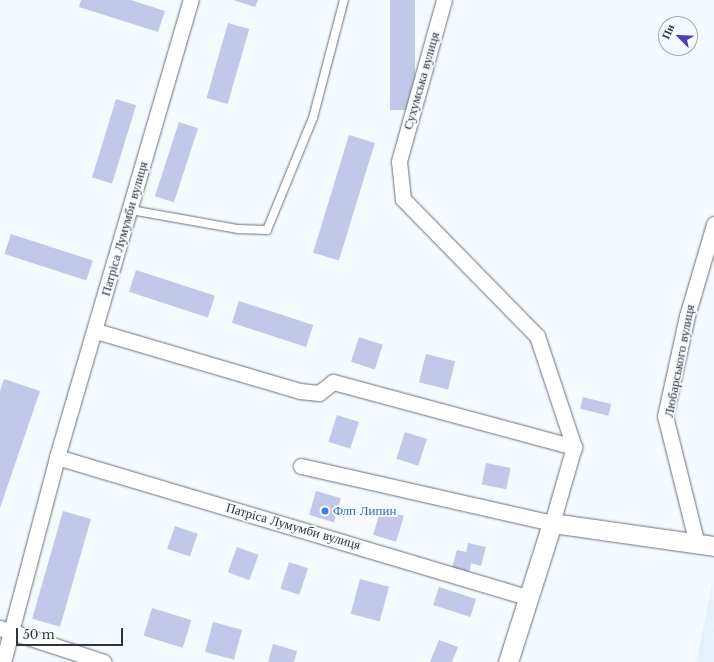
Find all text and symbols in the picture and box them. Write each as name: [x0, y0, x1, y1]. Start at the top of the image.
north arrow: [658, 16, 698, 56]
text: Пн: [659, 22, 677, 41]
street label: Сухумська вулиця: [401, 30, 443, 132]
street label: Патріса Лумумби вулиця: [98, 160, 152, 298]
street label: Любарського вулиця: [661, 303, 699, 419]
street label: Патріса Лумумби вулиця: [224, 500, 362, 554]
place label: Флп Липин: [333, 503, 396, 519]
marker: Флп Липин: [320, 506, 330, 516]
scale bar: [18, 620, 125, 646]
text: 50 m: [23, 627, 55, 642]

